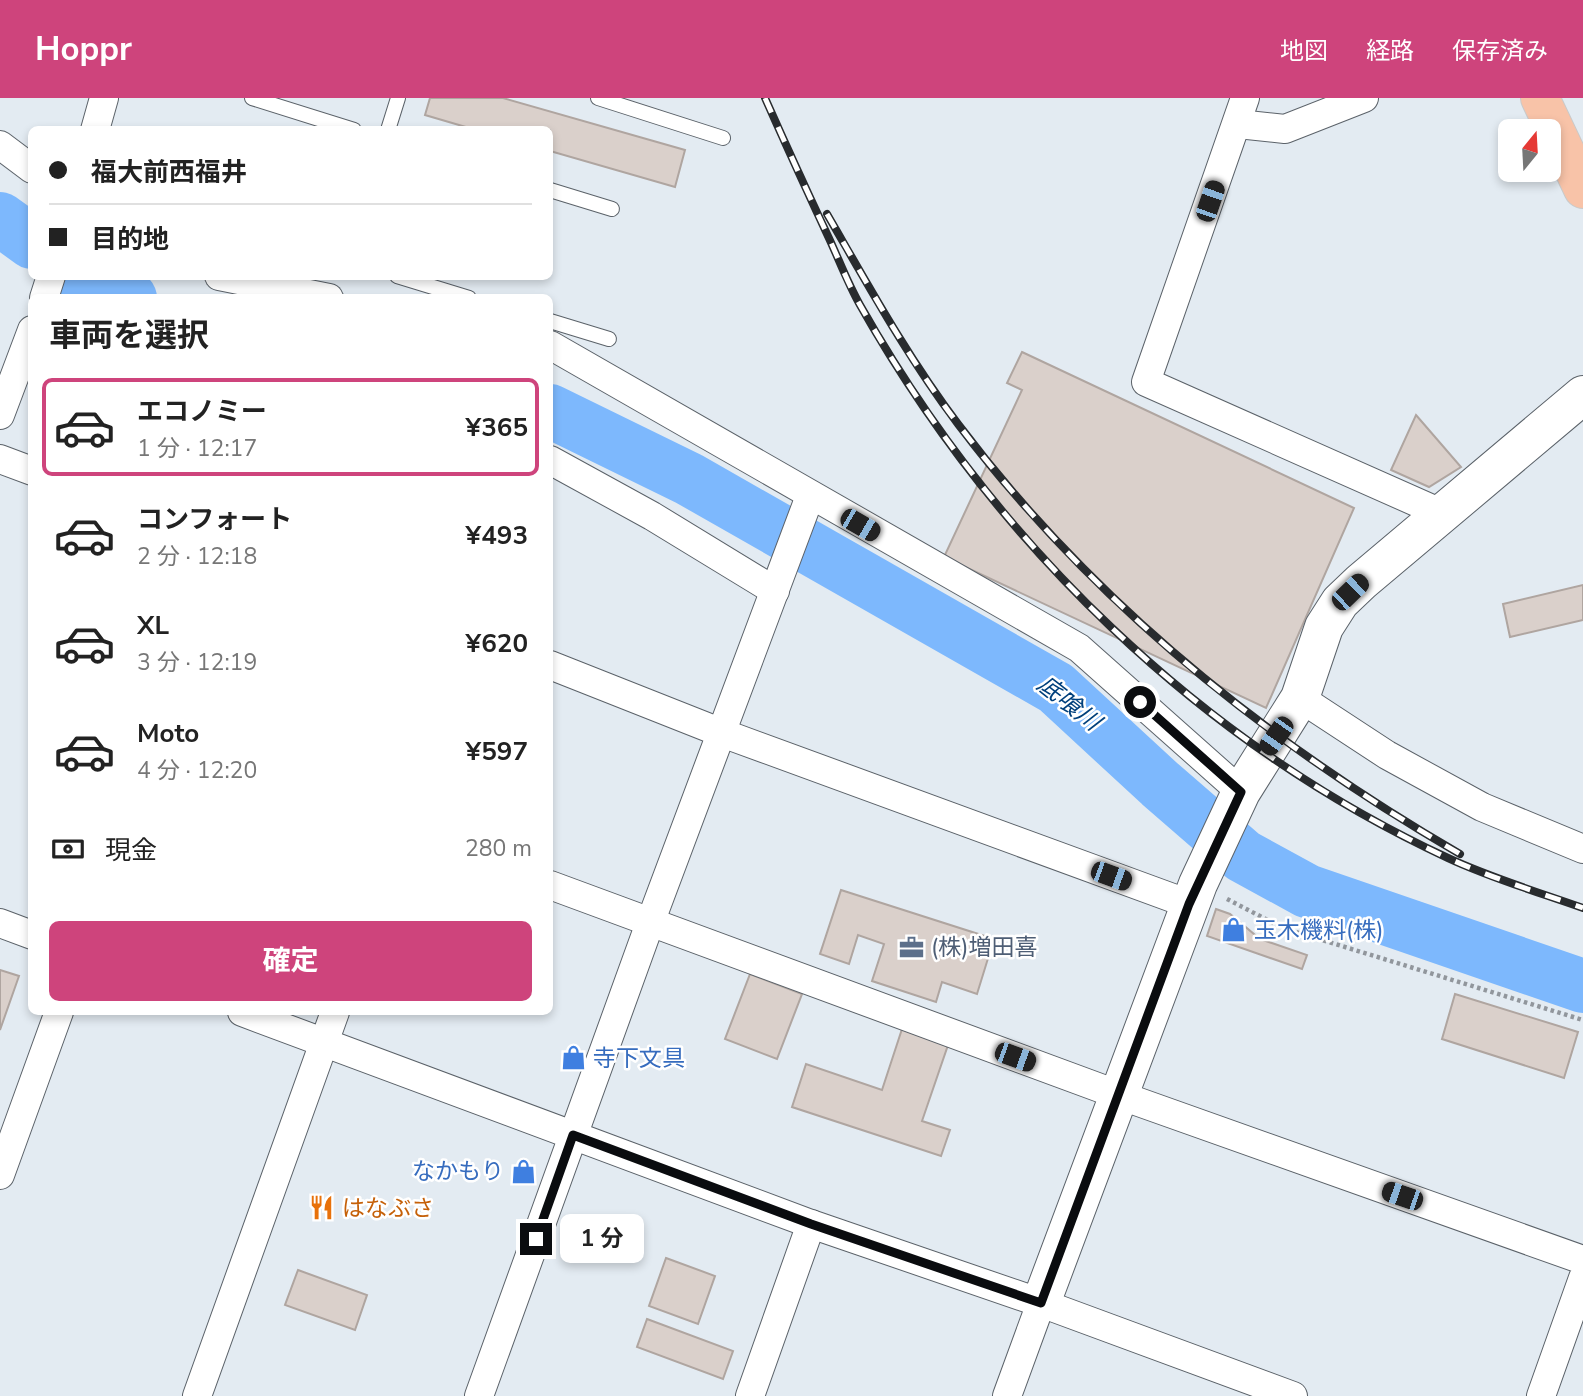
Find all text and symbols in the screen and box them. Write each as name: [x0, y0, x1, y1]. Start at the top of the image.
text: Hoppr: [35, 27, 132, 72]
text: 地図: [1280, 35, 1328, 67]
text: 経路: [1366, 35, 1414, 67]
text: 保存済み: [1452, 35, 1548, 67]
north arrow: [1498, 119, 1561, 182]
map controls: [1498, 119, 1561, 182]
text: 福大前西福井: [91, 155, 247, 190]
car: [1194, 178, 1227, 224]
text: 目的地: [91, 222, 169, 257]
text: 車両を選択: [49, 314, 209, 357]
text: エコノミー: [137, 394, 267, 429]
icon: car: [53, 396, 116, 459]
text: ¥365: [466, 410, 528, 445]
text: 1 分 · 12:17: [137, 433, 257, 464]
text: コンフォート: [137, 502, 292, 537]
icon: car: [53, 504, 116, 567]
car: [837, 505, 884, 545]
text: ¥493: [466, 518, 528, 553]
text: 2 分 · 12:18: [137, 541, 257, 572]
car: [1328, 570, 1373, 614]
text: XL: [137, 608, 169, 643]
icon: car: [53, 612, 116, 675]
text: ¥620: [466, 626, 528, 661]
text: 3 分 · 12:19: [137, 647, 257, 678]
water label: 底喰川: [1031, 668, 1110, 740]
route start: [1124, 686, 1156, 718]
car: [1256, 713, 1297, 759]
text: Moto: [137, 716, 199, 751]
icon: car: [53, 720, 116, 783]
text: ¥597: [466, 734, 528, 769]
text: 4 分 · 12:20: [137, 755, 257, 786]
icon: cash: [49, 830, 87, 868]
text: 現金: [105, 833, 157, 868]
text: 280 m: [465, 833, 532, 864]
car: [1088, 859, 1135, 893]
place label: 玉木機料(株): [1254, 915, 1384, 946]
shop icon: 玉木機料(株): [1220, 916, 1248, 944]
button: 確定: [49, 921, 532, 1001]
place label: (株)増田喜: [931, 932, 1038, 963]
office icon: (株)増田喜: [897, 933, 925, 961]
car: [992, 1040, 1039, 1074]
place label: 寺下文具: [593, 1043, 685, 1074]
shop icon: 寺下文具: [559, 1044, 587, 1072]
place label: なかもり: [412, 1156, 504, 1187]
shop icon: なかもり: [510, 1157, 538, 1185]
car: [1379, 1179, 1426, 1213]
place label: はなぶさ: [342, 1193, 434, 1224]
restaurant icon: はなぶさ: [308, 1194, 336, 1222]
callout: 1 分: [560, 1214, 644, 1264]
route end: [520, 1223, 552, 1255]
text: 1 分: [580, 1223, 624, 1254]

